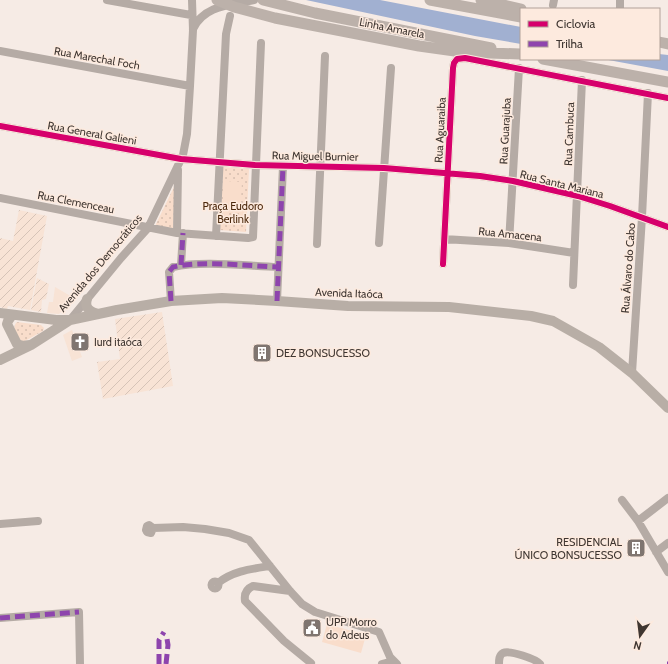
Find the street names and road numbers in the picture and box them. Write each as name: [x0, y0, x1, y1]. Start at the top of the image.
street label: Linha Amarela: [358, 15, 427, 41]
street label: Rua Marechal Foch: [53, 44, 141, 72]
street label: Rua Aguaraiba: [431, 96, 449, 163]
street label: Rua Guarajuba: [496, 97, 514, 165]
street label: Rua Cambuca: [561, 101, 577, 166]
street label: Rua General Galieni: [46, 118, 138, 148]
street label: Rua Miguel Burnier: [272, 148, 359, 164]
street label: Rua Santa Mariana: [519, 167, 606, 201]
street label: Rua Clemenceau: [36, 188, 116, 216]
street label: Avenida dos Democráticos: [55, 211, 145, 315]
street label: Rua Álvaro do Cabo: [618, 222, 638, 314]
street label: Rua Amacena: [478, 224, 543, 244]
street label: Avenida Itaóca: [315, 285, 384, 301]

